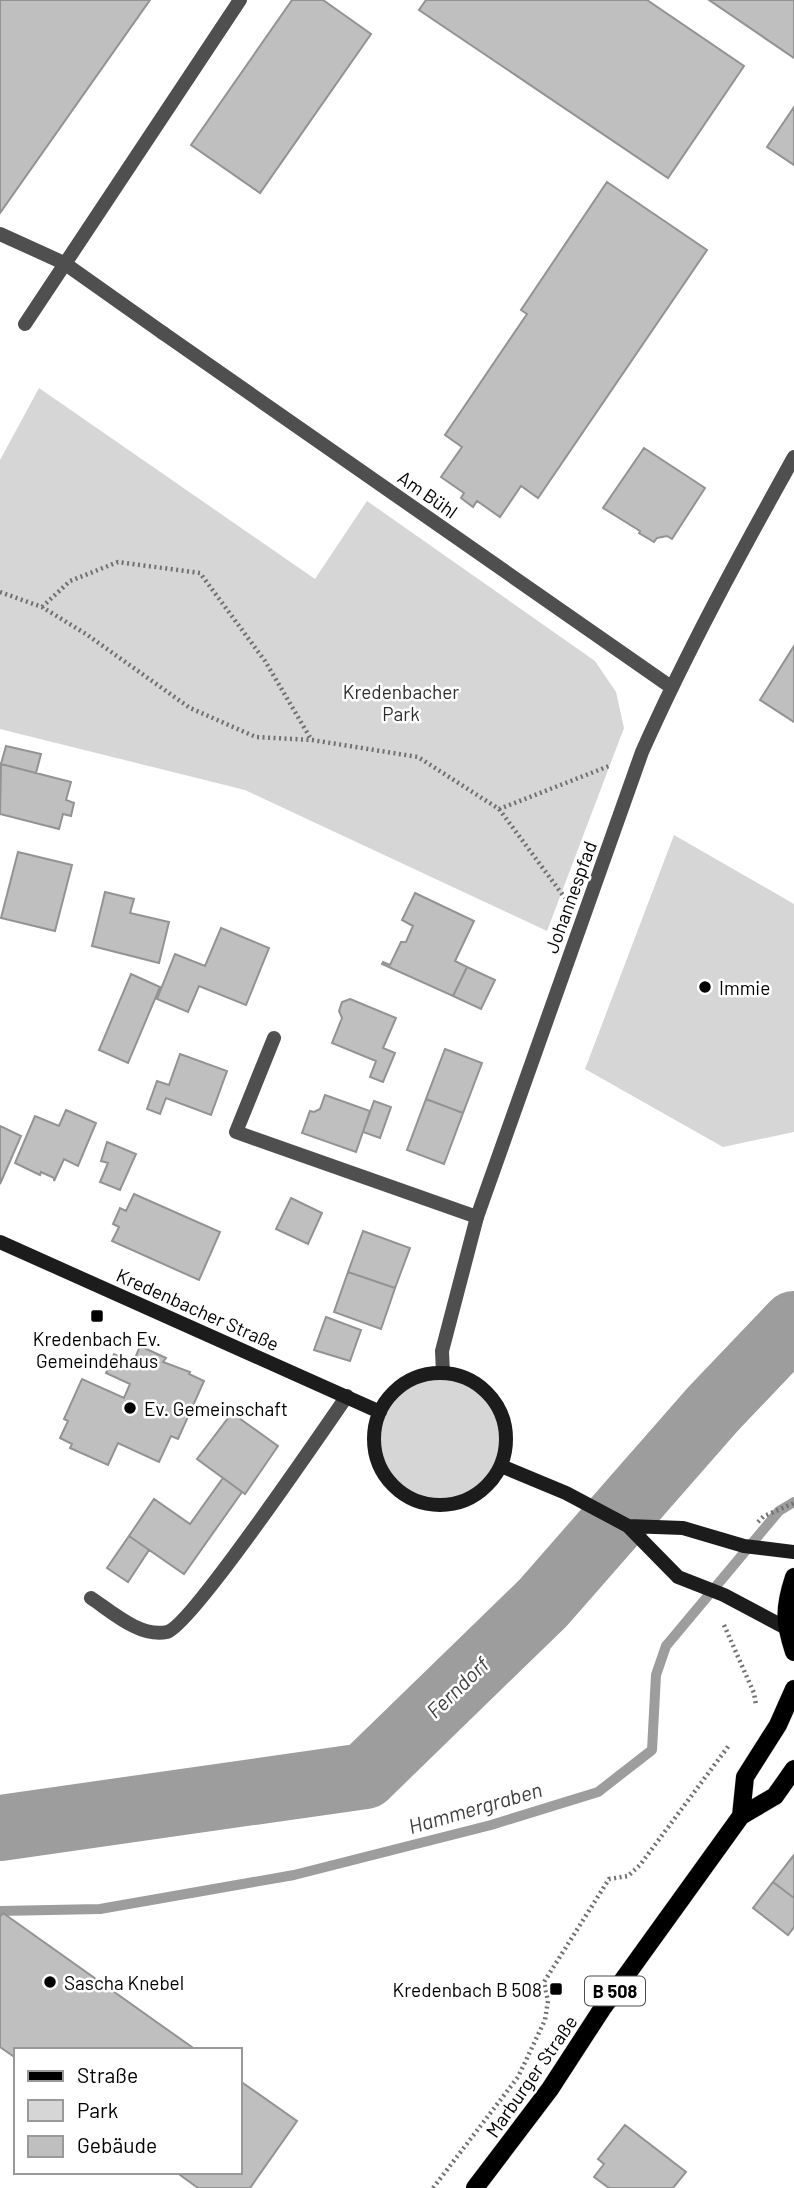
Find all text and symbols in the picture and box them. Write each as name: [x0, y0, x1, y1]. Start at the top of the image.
street label: Am Bühl: [394, 465, 462, 523]
park label: Kredenbacher Park: [343, 680, 459, 725]
street label: Johannespfad: [539, 838, 601, 956]
place label: Immie: [719, 976, 770, 999]
marker: Immie: [697, 979, 713, 995]
street label: Kredenbacher Straße: [113, 1263, 283, 1355]
marker: Kredenbach Ev. Gemeindehaus: [89, 1308, 105, 1324]
place label: Kredenbach Ev. Gemeindehaus: [33, 1327, 161, 1372]
place label: Ev. Gemeinschaft: [144, 1397, 288, 1420]
marker: Ev. Gemeinschaft: [122, 1400, 138, 1416]
water label: Ferndorf: [421, 1651, 494, 1723]
water label: Hammergraben: [405, 1776, 545, 1838]
place label: Sascha Knebel: [64, 1971, 184, 1994]
marker: Sascha Knebel: [42, 1974, 58, 1990]
road number: B 508: [585, 1977, 645, 2006]
place label: Kredenbach B 508: [393, 1978, 542, 2001]
marker: Kredenbach B 508: [548, 1981, 564, 1997]
street label: Marburger Straße: [480, 2011, 582, 2141]
legend: [14, 2048, 242, 2174]
text: Straße: [77, 2062, 138, 2087]
text: Park: [77, 2097, 118, 2122]
text: Gebäude: [77, 2132, 157, 2157]

